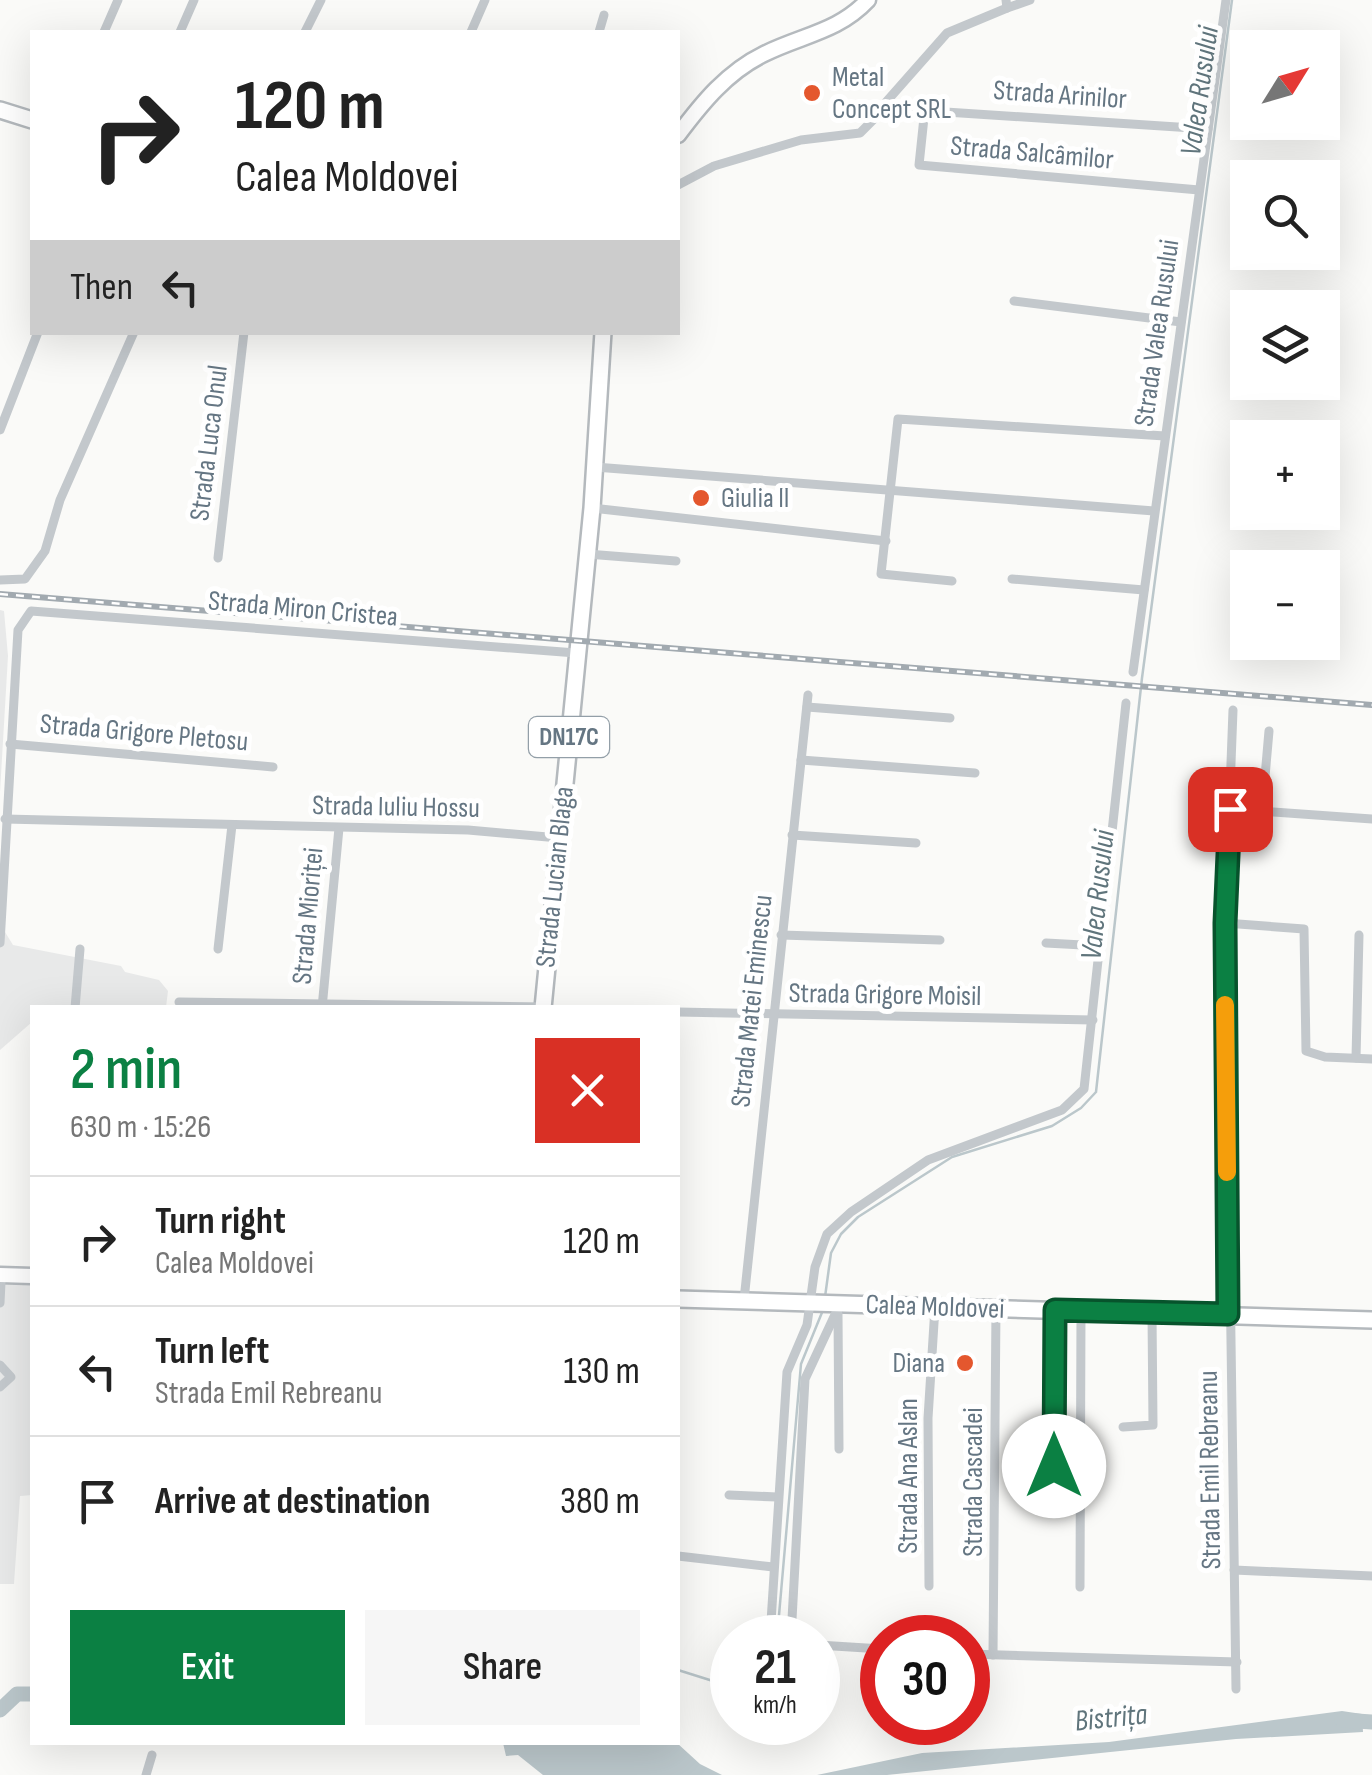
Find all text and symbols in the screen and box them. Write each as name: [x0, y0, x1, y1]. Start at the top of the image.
water label: Valea Rusului: [1173, 22, 1227, 158]
north arrow: [1230, 30, 1340, 140]
map controls: [1230, 30, 1340, 660]
place label: Metal Concept SRL: [832, 61, 951, 126]
text: 120 m: [235, 65, 385, 149]
icon: right: [70, 70, 200, 200]
street label: Strada Arinilor: [992, 74, 1128, 116]
marker: Metal Concept SRL: [801, 82, 823, 104]
street label: Strada Salcâmilor: [949, 129, 1115, 177]
text: Calea Moldovei: [235, 150, 459, 205]
button: search: [1230, 160, 1340, 270]
street label: Strada Valea Rusului: [1128, 237, 1186, 429]
icon: left: [153, 260, 208, 315]
text: Then: [70, 265, 133, 310]
button: layers: [1230, 290, 1340, 400]
street label: Strada Luca Onul: [183, 363, 235, 523]
button: +: [1230, 420, 1340, 530]
place label: Giulia II: [721, 482, 790, 515]
marker: Giulia II: [690, 487, 712, 509]
button: −: [1230, 550, 1340, 660]
street label: Strada Miron Cristea: [207, 584, 399, 634]
street label: Strada Grigore Pletosu: [38, 707, 250, 759]
road number: DN17C: [529, 717, 609, 757]
pin: [1188, 767, 1273, 852]
icon: arrive: [1203, 782, 1258, 837]
street label: Strada Lucian Blaga: [529, 785, 581, 969]
street label: Strada Iuliu Hossu: [312, 789, 480, 825]
water label: Valea Rusului: [1073, 827, 1123, 962]
street label: Strada Mioriței: [286, 846, 330, 986]
street label: Strada Matei Eminescu: [724, 893, 780, 1109]
street label: Strada Grigore Moisil: [788, 977, 982, 1013]
text: 2 min: [70, 1034, 182, 1106]
button: close: [535, 1038, 640, 1143]
text: 630 m · 15:26: [70, 1108, 211, 1147]
text: Turn right: [155, 1199, 286, 1244]
icon: right: [70, 1214, 125, 1269]
text: 120 m: [563, 1219, 640, 1264]
text: Calea Moldovei: [155, 1244, 314, 1283]
street label: Calea Moldovei: [865, 1288, 1005, 1326]
text: Turn left: [155, 1329, 269, 1374]
icon: left: [70, 1344, 125, 1399]
place label: Diana: [892, 1347, 945, 1380]
text: 130 m: [563, 1349, 640, 1394]
marker: Diana: [954, 1352, 976, 1374]
street label: Strada Emil Rebreanu: [1192, 1370, 1228, 1570]
text: Strada Emil Rebreanu: [155, 1374, 382, 1413]
street label: Strada Ana Aslan: [892, 1398, 925, 1554]
street label: Strada Cascadei: [957, 1407, 990, 1557]
position arrow: [1002, 1414, 1106, 1518]
icon: arrive: [70, 1474, 125, 1529]
text: Arrive at destination: [155, 1479, 430, 1524]
text: 380 m: [560, 1479, 640, 1524]
button: Exit: [70, 1610, 345, 1725]
button: Share: [365, 1610, 640, 1725]
speed limit sign: 30: [860, 1615, 990, 1745]
text: 21: [754, 1638, 796, 1698]
text: km/h: [753, 1690, 797, 1721]
water label: Bistrița: [1073, 1696, 1149, 1740]

